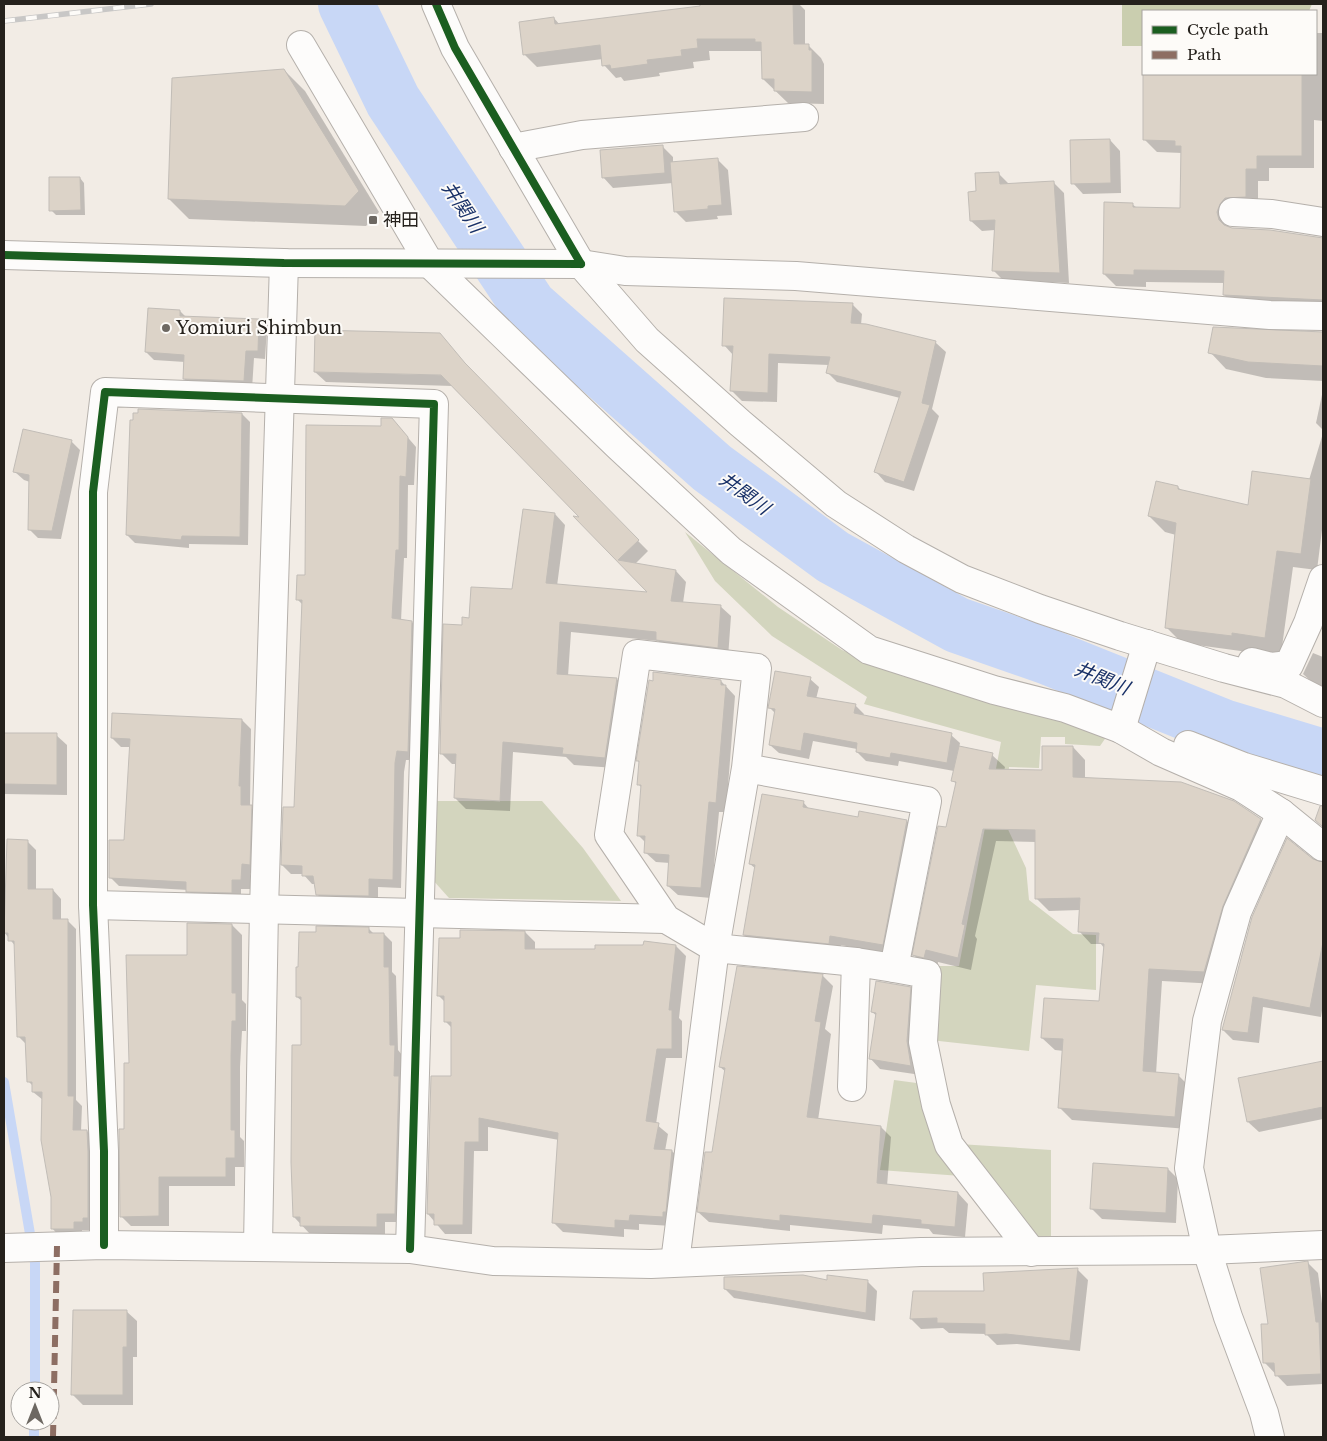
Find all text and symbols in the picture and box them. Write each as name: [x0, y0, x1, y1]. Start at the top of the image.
legend: [1142, 10, 1317, 75]
text: Cycle path: [1187, 20, 1269, 39]
text: Path: [1187, 45, 1221, 64]
water label: 井関川: [437, 177, 489, 239]
place label: 神田: [383, 209, 419, 231]
marker: 神田: [367, 214, 379, 226]
place label: Yomiuri Shimbun: [175, 317, 342, 339]
marker: Yomiuri Shimbun: [160, 322, 172, 334]
water label: 井関川: [715, 467, 776, 521]
water label: 井関川: [1071, 657, 1134, 701]
north arrow: [10, 1381, 60, 1431]
text: N: [28, 1384, 42, 1402]

